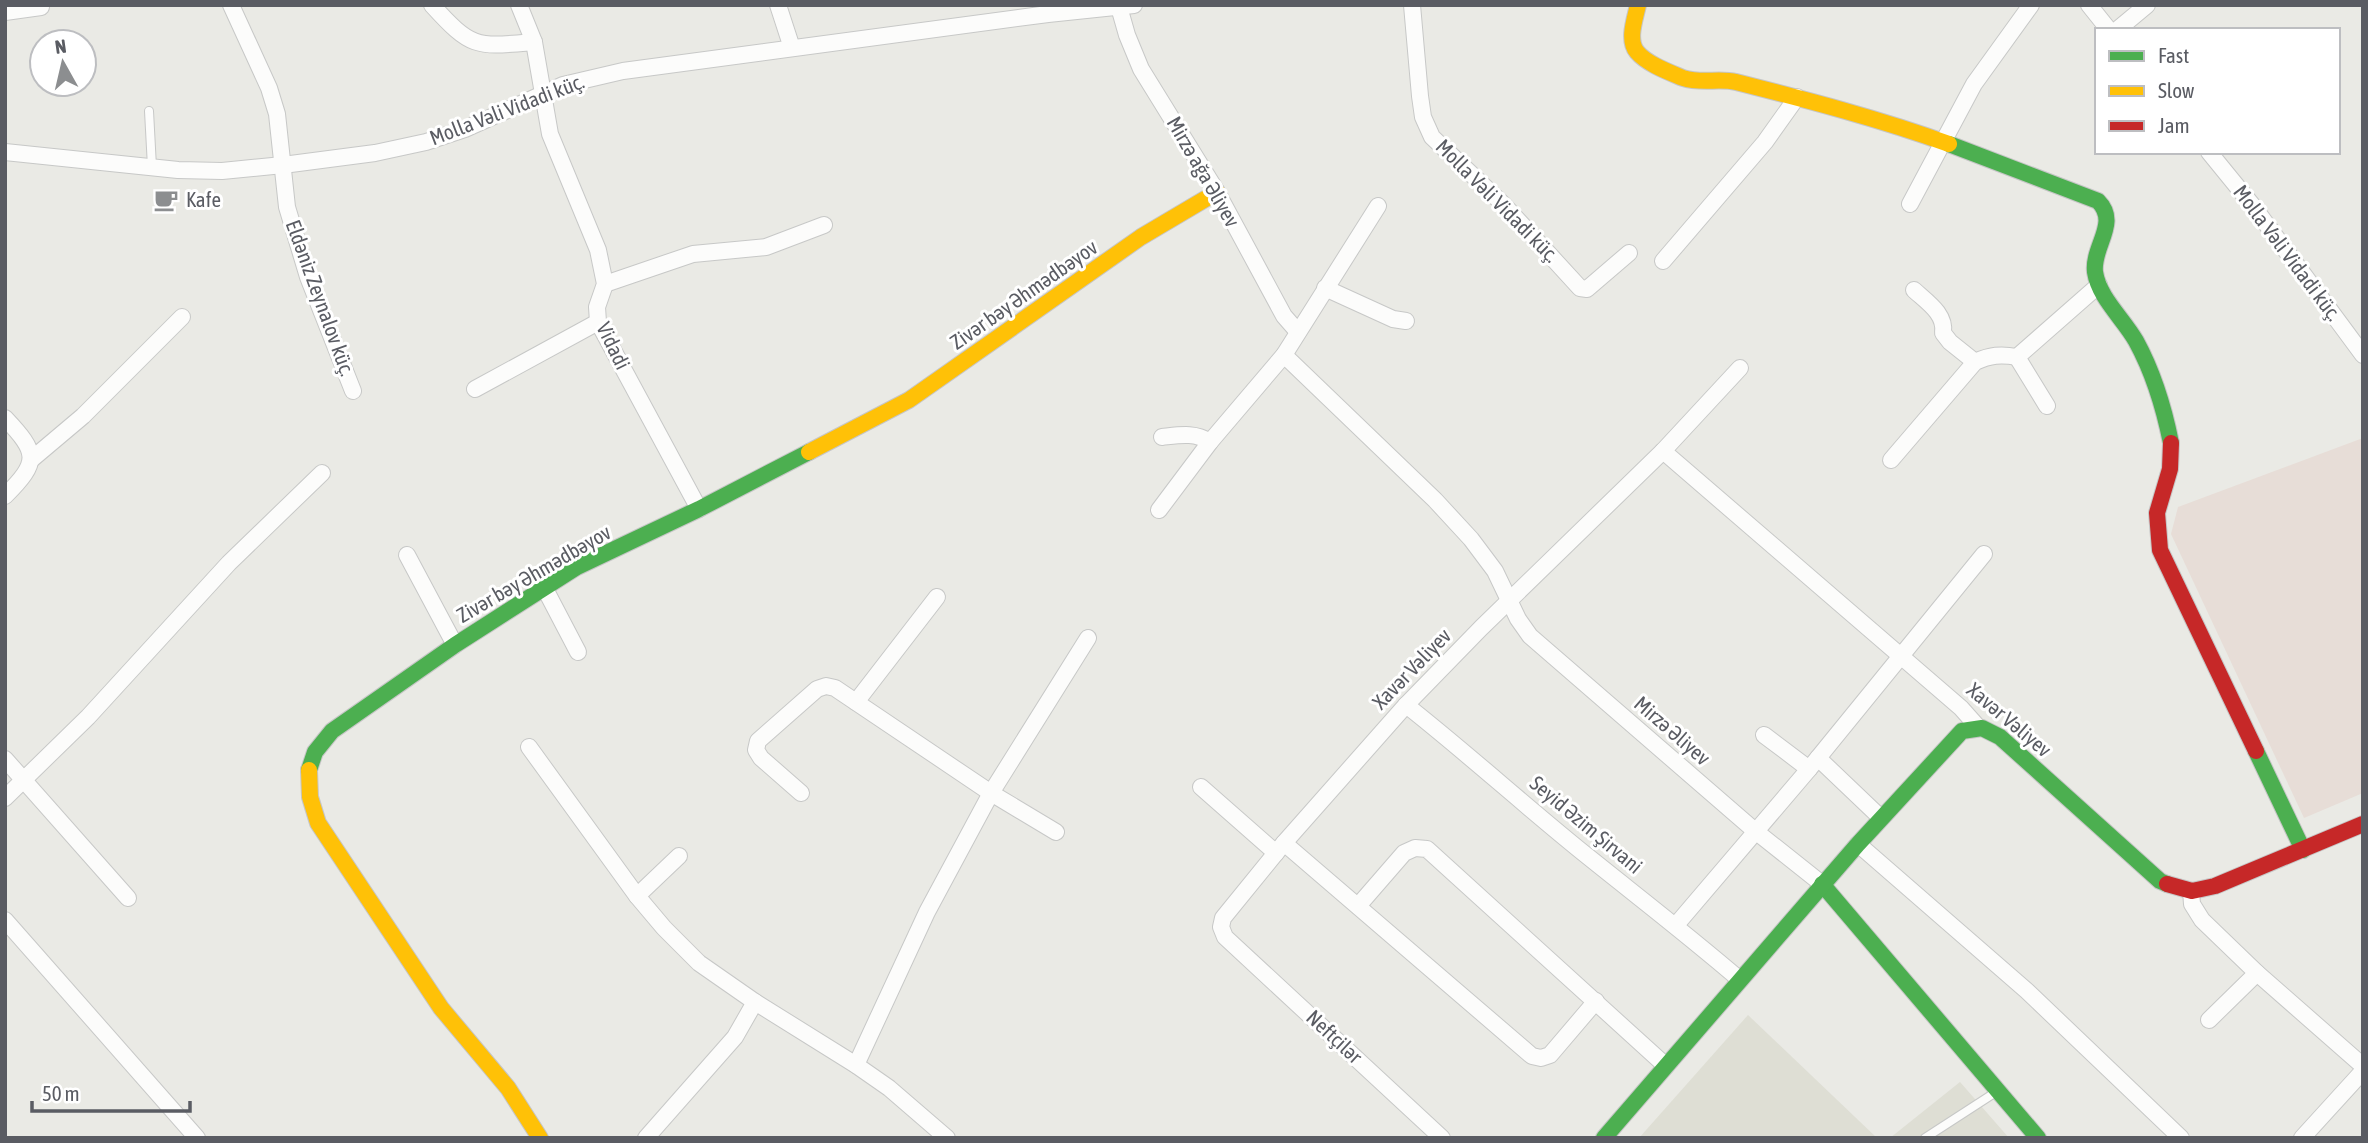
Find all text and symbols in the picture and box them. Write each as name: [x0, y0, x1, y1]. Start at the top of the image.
north arrow: [28, 28, 98, 98]
legend: [2095, 28, 2340, 154]
text: N: [54, 34, 68, 58]
text: Fast: [2158, 43, 2189, 67]
street label: Molla Vəli Vidadi küç.: [426, 69, 587, 150]
text: Slow: [2158, 78, 2195, 102]
street label: Mirzə ağa Əliyev: [1163, 112, 1245, 231]
text: Jam: [2158, 113, 2190, 137]
street label: Molla Vəli Vidadi küç.: [1431, 134, 1564, 267]
street label: Molla Vəli Vidadi küç.: [2229, 180, 2347, 325]
cafe icon: Kafe: [152, 186, 180, 214]
place label: Kafe: [186, 187, 221, 211]
street label: Eldəniz Zeynalov küç.: [282, 216, 360, 379]
street label: Zivər bəy Əhmədbəyov: [945, 234, 1102, 354]
street label: Vidadi: [592, 318, 636, 373]
street label: Zivər bəy Əhmədbəyov: [452, 519, 615, 627]
street label: Xavər Vəliyev: [1367, 623, 1456, 713]
street label: Xavər Vəliyev: [1963, 677, 2057, 762]
street label: Mirzə Əliyev: [1630, 691, 1716, 770]
street label: Seyid Əzim Şirvani: [1526, 770, 1648, 878]
street label: Neftçilər: [1302, 1005, 1368, 1069]
scale bar: [32, 1070, 189, 1114]
text: 50 m: [42, 1081, 80, 1105]

